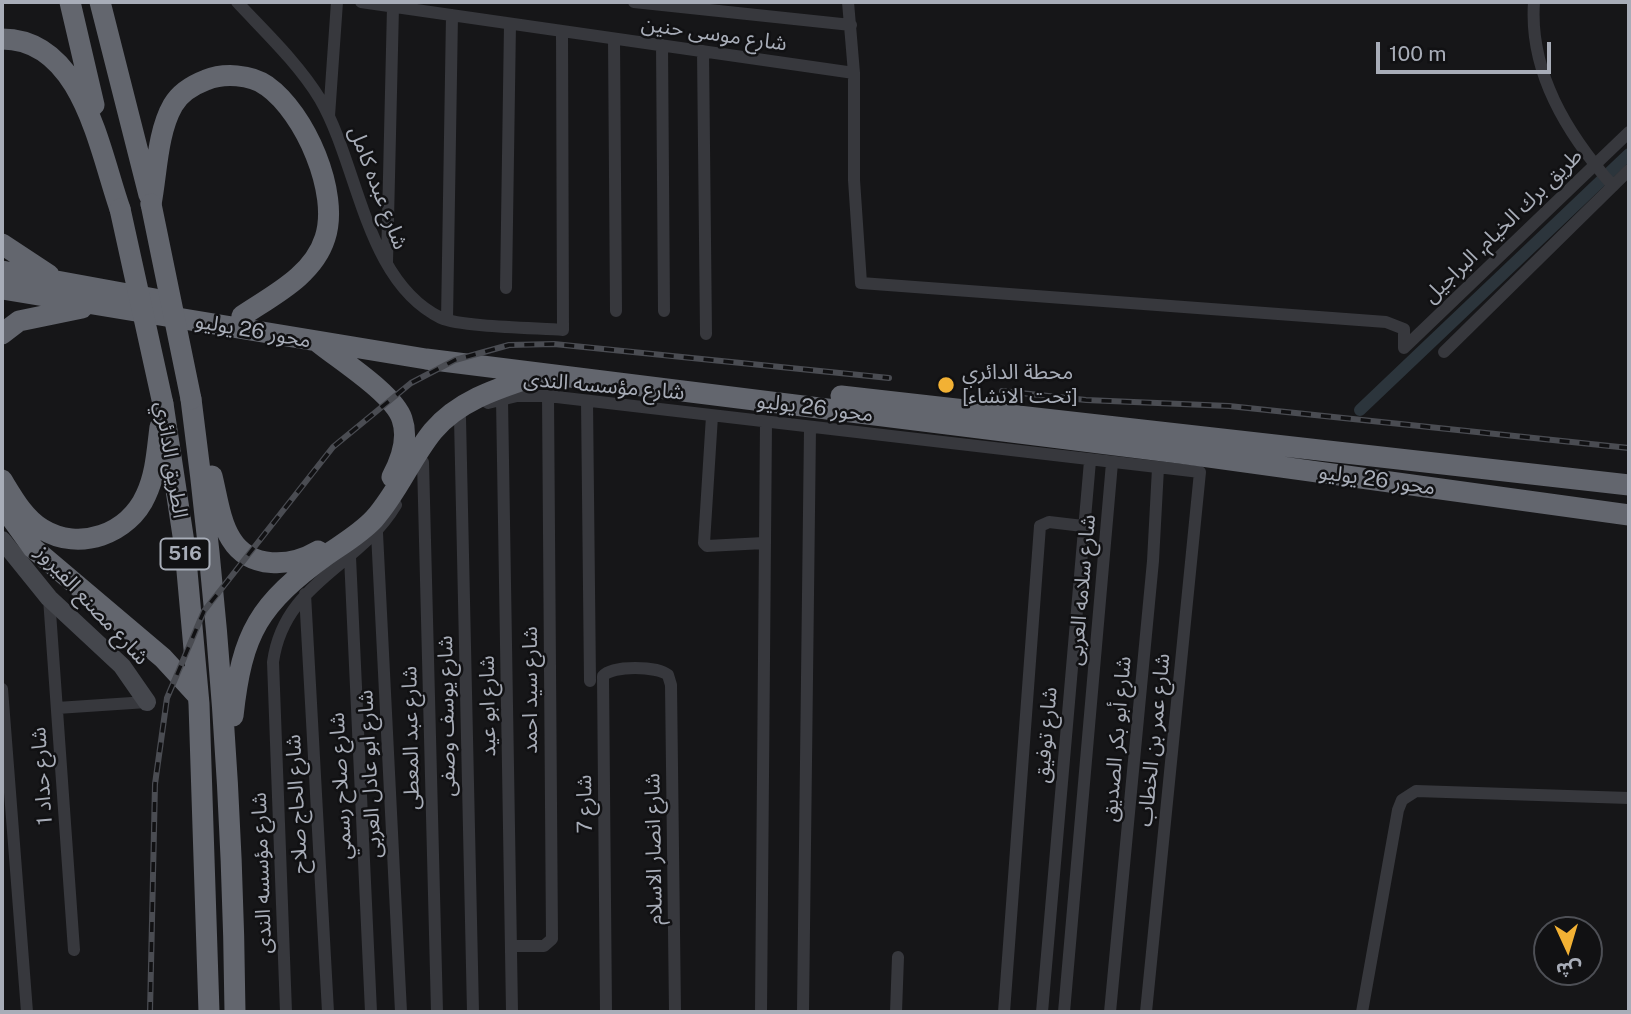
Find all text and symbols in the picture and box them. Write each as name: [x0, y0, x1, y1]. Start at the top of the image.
street label: شارع موسى حنين: [640, 11, 788, 57]
scale bar: [1379, 28, 1554, 72]
text: 100 m: [1389, 41, 1446, 66]
street label: شارع عبده كامل: [343, 123, 413, 253]
street label: طريق برك الخيام, البراجيل: [1418, 144, 1588, 308]
street label: محور 26 يوليو: [193, 308, 313, 354]
place label: محطة الدائري [تحت الانشاء]: [962, 360, 1078, 410]
street label: شارع مؤسسه الندى: [523, 366, 685, 406]
marker: محطة الدائري [تحت الانشاء]: [936, 375, 956, 395]
street label: محور 26 يوليو: [755, 388, 875, 428]
street label: الطريق الدائري: [149, 400, 193, 520]
street label: محور 26 يوليو: [1317, 459, 1437, 501]
street label: شارع سلامه العربى: [1063, 513, 1101, 667]
road number: 516: [160, 538, 210, 569]
street label: شارع مصنع الفيروز: [30, 540, 154, 670]
street label: شارع سيد احمد: [518, 626, 544, 754]
street label: شارع يوسف وصفى: [433, 635, 461, 797]
street label: شارع عمر بن الخطاب: [1132, 652, 1176, 828]
street label: شارع ابو عيد: [475, 655, 501, 757]
street label: شارع أبو بكر الصديق: [1097, 655, 1137, 823]
street label: شارع عبد المعطى: [397, 666, 425, 810]
street label: شارع توفيق: [1029, 686, 1063, 784]
street label: شارع ابو عادل العربى: [353, 689, 387, 859]
street label: شارع صلاح رسمي: [325, 712, 357, 860]
street label: شارع حداد 1: [26, 726, 58, 826]
street label: شارع الحاج صلاح: [281, 734, 313, 874]
street label: شارع انصار الاسلام: [640, 773, 668, 925]
street label: شارع 7: [572, 774, 598, 834]
street label: شارع مؤسسه الندى: [247, 792, 277, 954]
north arrow: [1533, 916, 1603, 986]
text: ش: [1556, 958, 1583, 982]

